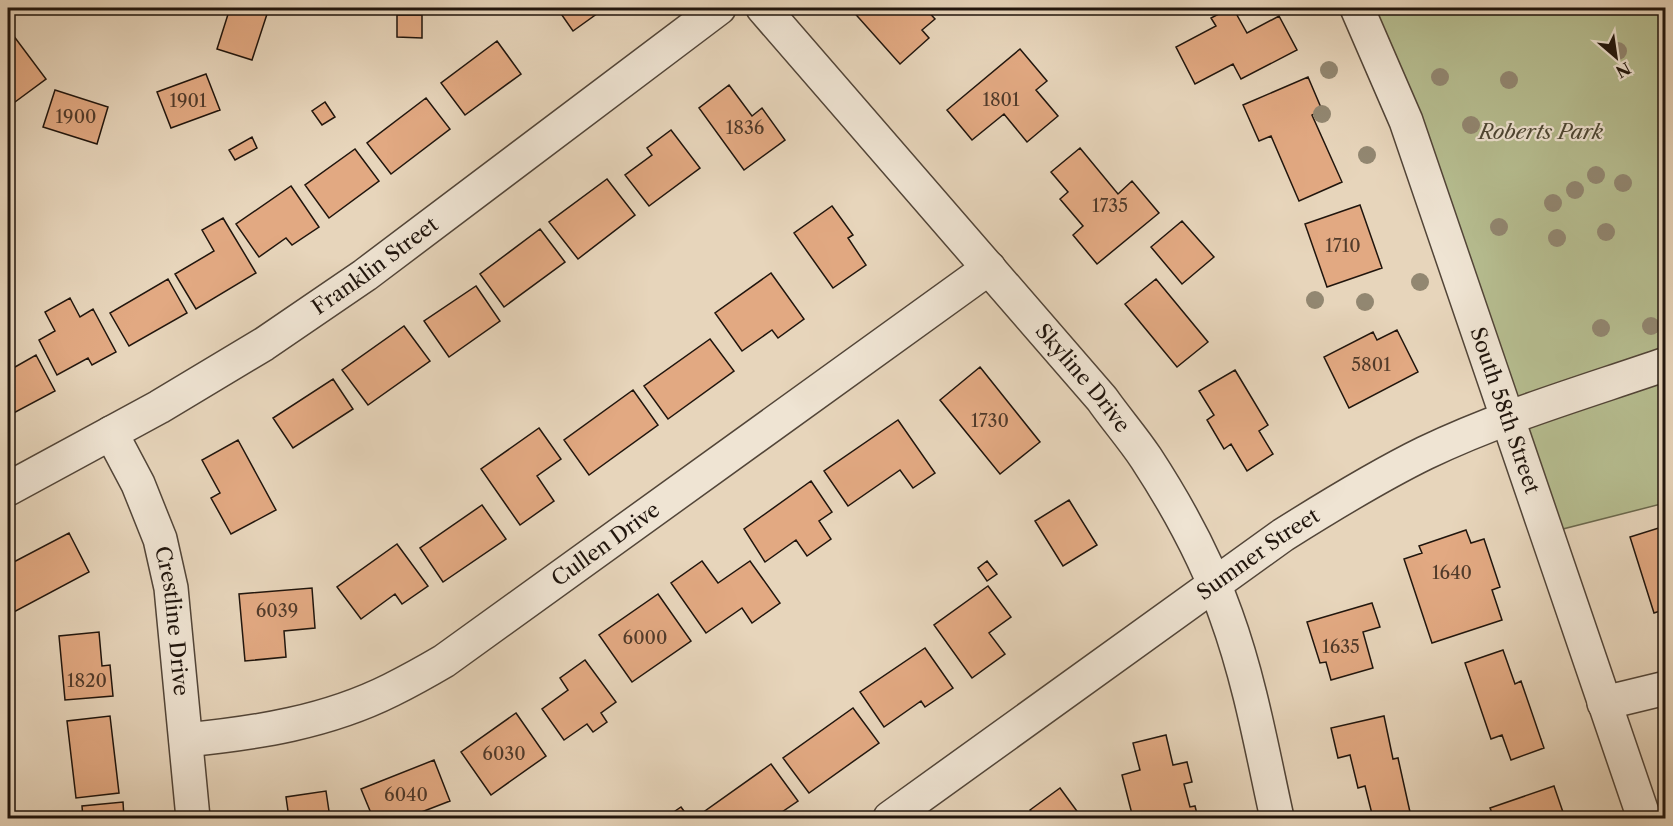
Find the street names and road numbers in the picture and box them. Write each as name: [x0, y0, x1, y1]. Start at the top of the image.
street label: Franklin Street: [307, 211, 443, 320]
street label: Skyline Drive: [1030, 318, 1135, 437]
street label: South 58th Street: [1465, 324, 1545, 497]
street label: Cullen Drive: [547, 497, 664, 591]
street label: Sumner Street: [1192, 502, 1324, 605]
street label: Crestline Drive: [150, 544, 194, 697]

